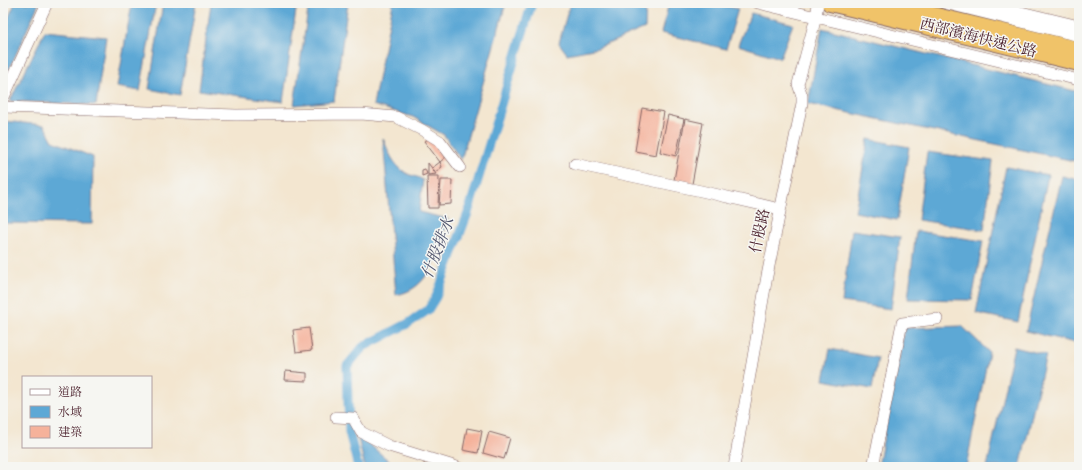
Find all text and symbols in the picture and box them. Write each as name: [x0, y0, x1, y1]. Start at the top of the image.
street label: 西部濱海快速公路: [918, 15, 1039, 61]
street label: 什股路: [747, 207, 773, 255]
water label: 什股排水: [418, 213, 459, 281]
legend: [22, 376, 152, 448]
text: 道路: [58, 385, 82, 399]
text: 水域: [58, 405, 82, 419]
text: 建築: [58, 425, 82, 439]

